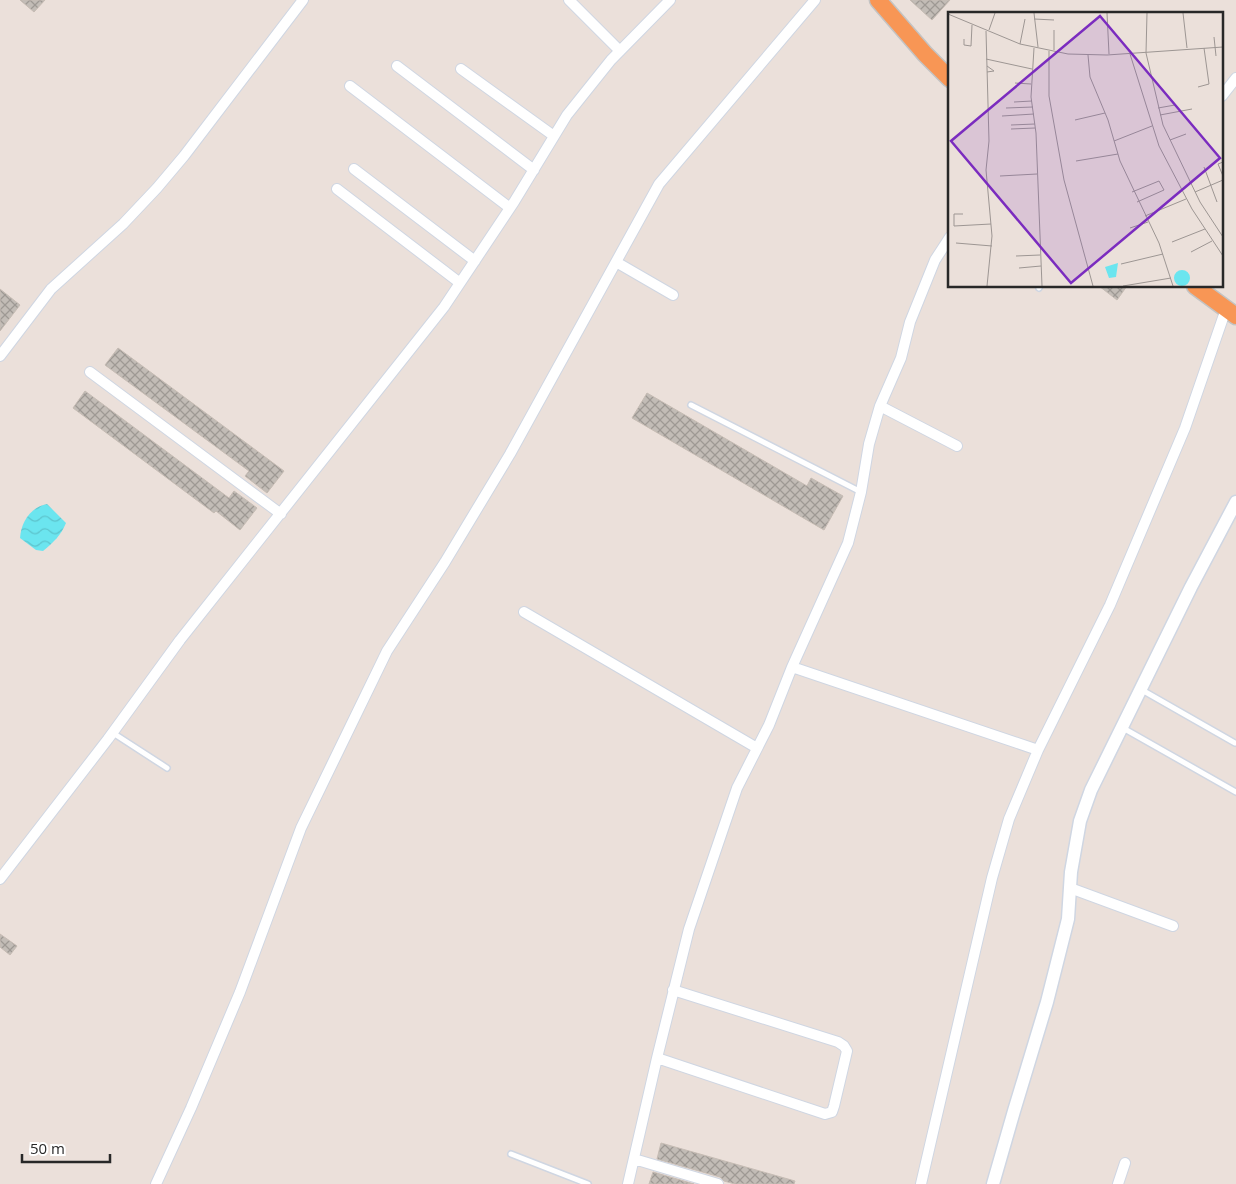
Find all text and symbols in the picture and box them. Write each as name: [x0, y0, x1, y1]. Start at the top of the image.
inset map: [948, 12, 1224, 288]
scale bar: [22, 1132, 110, 1164]
text: 50 m: [30, 1138, 65, 1158]

